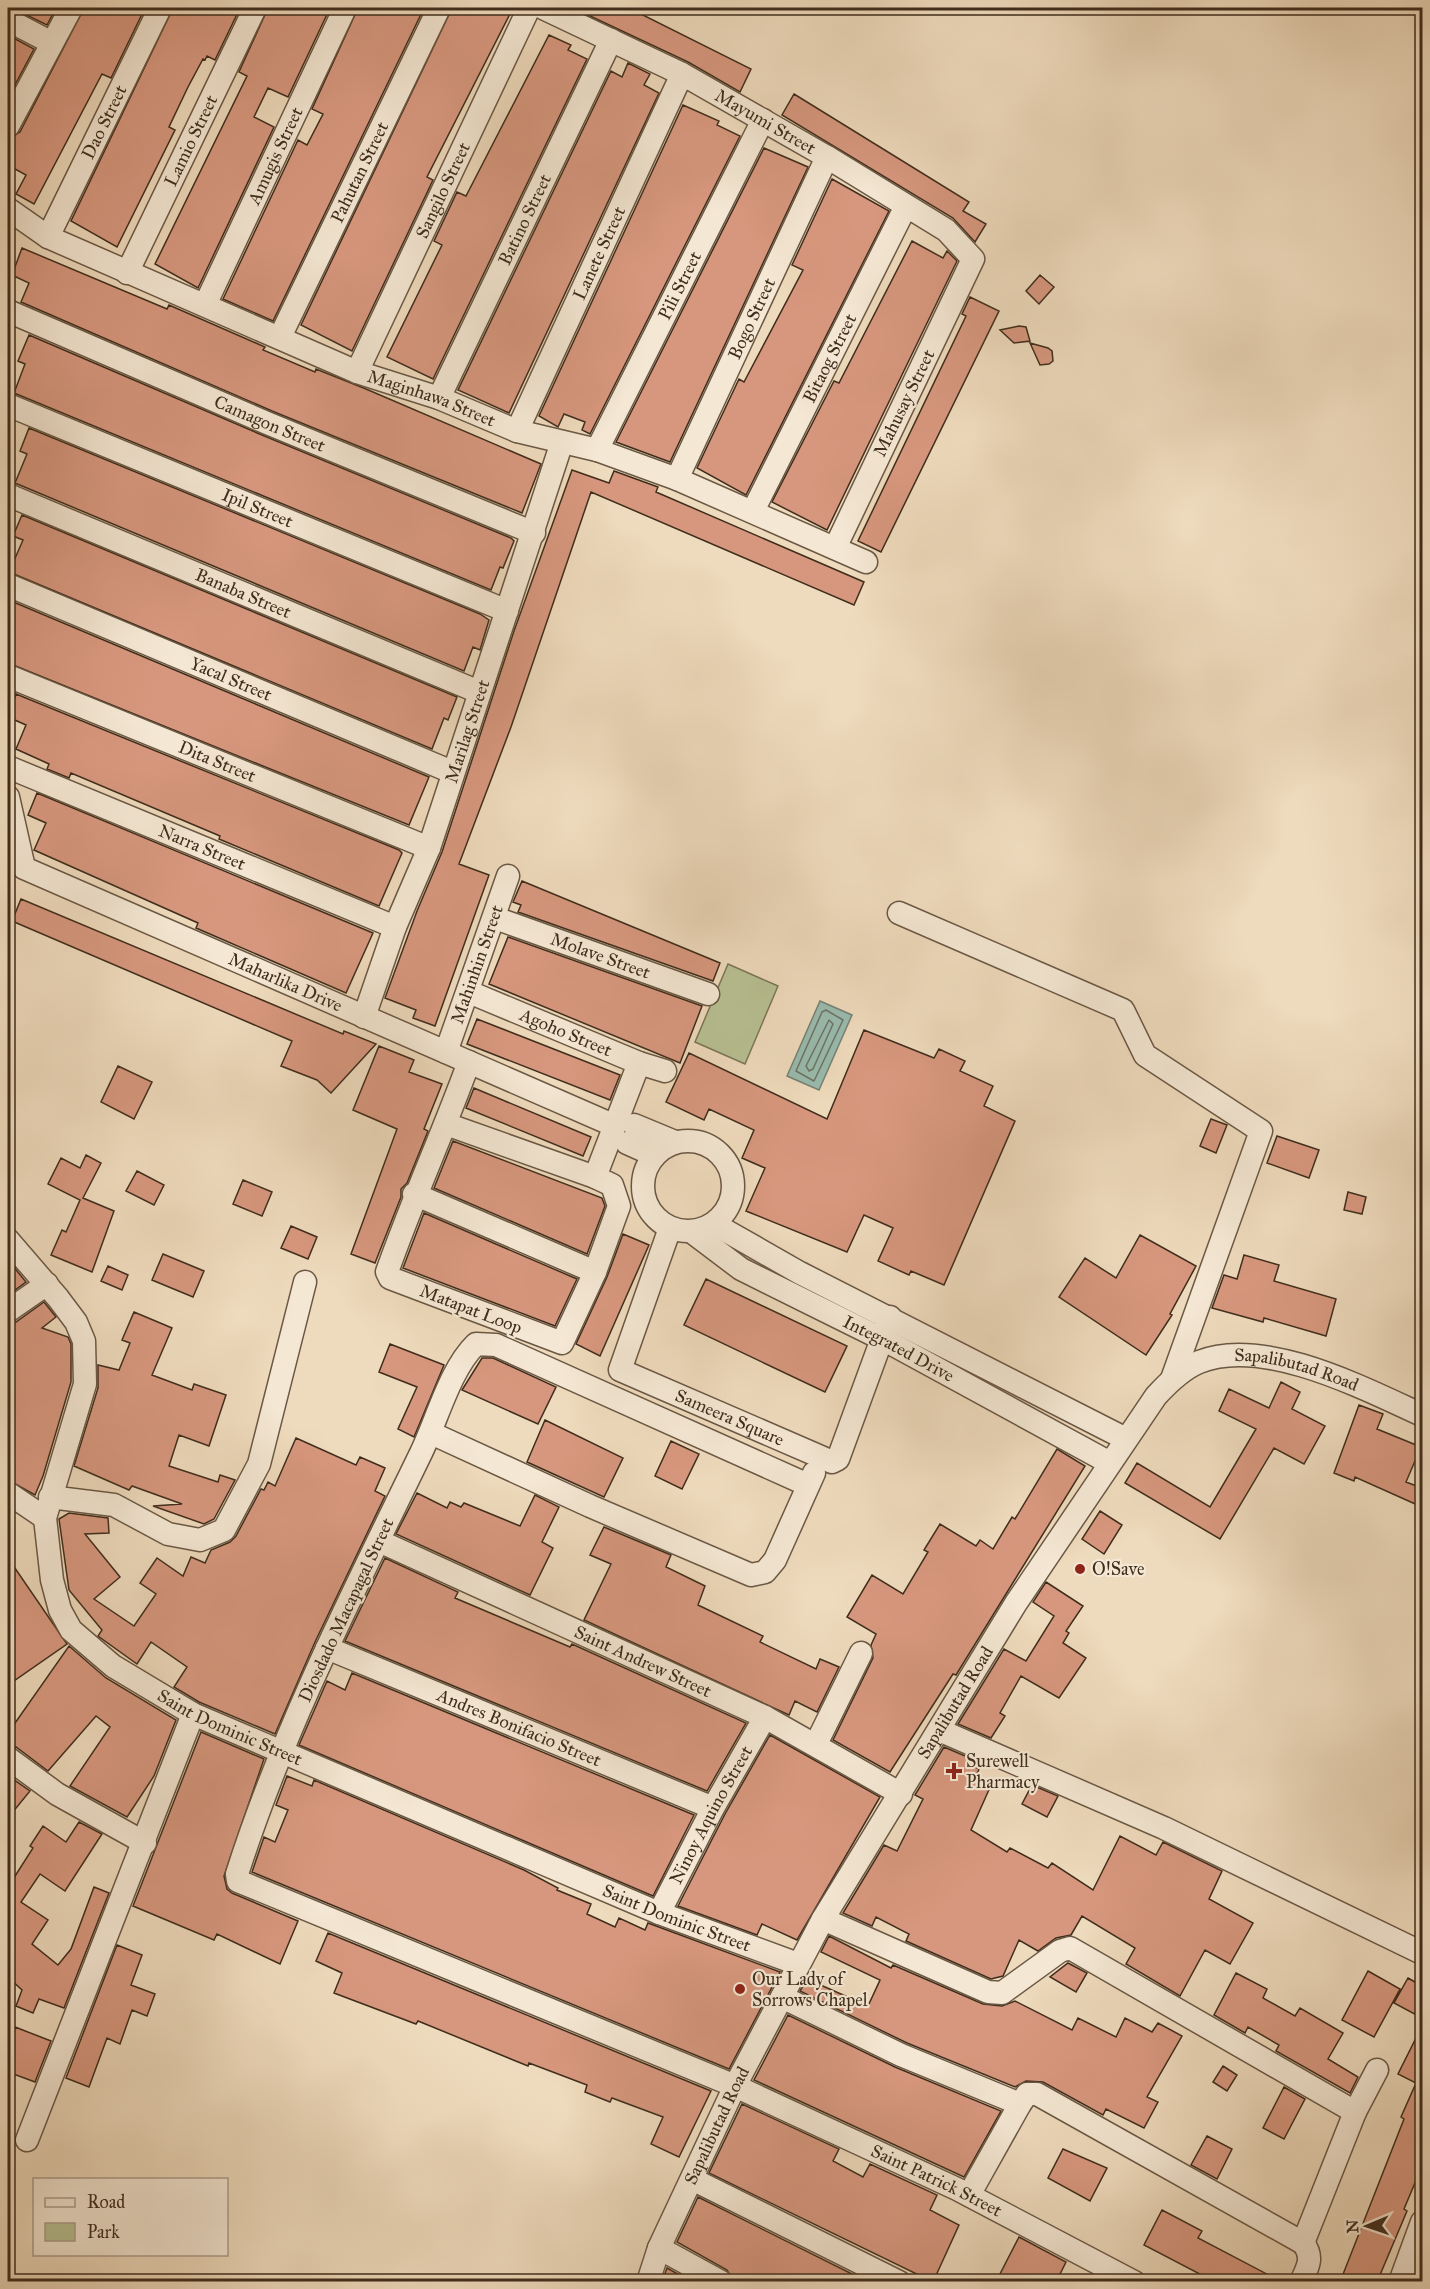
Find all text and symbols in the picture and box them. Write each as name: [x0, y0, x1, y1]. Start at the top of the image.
street label: Dao Street: [77, 81, 132, 163]
street label: Mayumi Street: [711, 84, 820, 160]
street label: Lamio Street: [160, 91, 223, 190]
street label: Amugis Street: [243, 103, 308, 209]
street label: Pahutan Street: [326, 118, 394, 226]
street label: Sangilo Street: [411, 138, 475, 242]
street label: Batino Street: [494, 170, 556, 269]
street label: Lanete Street: [568, 202, 631, 303]
street label: Pili Street: [653, 247, 706, 324]
street label: Bogo Street: [723, 274, 780, 363]
street label: Bitaog Street: [798, 309, 862, 406]
street label: Mahusay Street: [869, 345, 940, 460]
street label: Maginhawa Street: [365, 365, 499, 432]
street label: Camagon Street: [211, 390, 329, 457]
street label: Ipil Street: [219, 484, 297, 533]
street label: Banaba Street: [192, 564, 295, 623]
street label: Yacal Street: [187, 652, 276, 706]
street label: Marilag Street: [440, 676, 495, 786]
street label: Dita Street: [175, 736, 260, 787]
street label: Narra Street: [155, 819, 249, 875]
street label: Mahinhin Street: [446, 901, 508, 1027]
street label: Molave Street: [548, 928, 654, 984]
street label: Maharlika Drive: [225, 948, 346, 1016]
street label: Agoho Street: [516, 1003, 616, 1062]
street label: Matapat Loop: [417, 1279, 525, 1339]
street label: Integrated Drive: [839, 1310, 958, 1387]
street label: Sapalibutad Road: [1234, 1344, 1362, 1396]
street label: Sameera Square: [672, 1384, 788, 1451]
street label: Diosdado Macapagal Street: [294, 1514, 400, 1706]
place label: O!Save: [1092, 1558, 1144, 1580]
marker: O!Save: [1073, 1562, 1087, 1576]
street label: Saint Andrew Street: [571, 1621, 715, 1702]
street label: Sapalibutad Road: [912, 1642, 998, 1763]
street label: Saint Dominic Street: [153, 1684, 306, 1771]
street label: Andres Bonifacio Street: [433, 1684, 605, 1772]
street label: Ninoy Aquino Street: [665, 1741, 758, 1888]
place label: Surewell Pharmacy: [966, 1750, 1040, 1793]
marker: Surewell Pharmacy: [947, 1764, 961, 1778]
street label: Saint Dominic Street: [599, 1879, 754, 1957]
place label: Our Lady of Sorrows Chapel: [752, 1968, 868, 2011]
marker: Our Lady of Sorrows Chapel: [733, 1982, 747, 1996]
street label: Sapalibutad Road: [679, 2063, 754, 2188]
street label: Saint Patrick Street: [867, 2140, 1006, 2222]
legend: [33, 2178, 228, 2256]
text: Road: [87, 2191, 125, 2213]
north arrow: [1337, 2196, 1397, 2256]
text: N: [1343, 2219, 1362, 2234]
text: Park: [87, 2221, 120, 2243]

